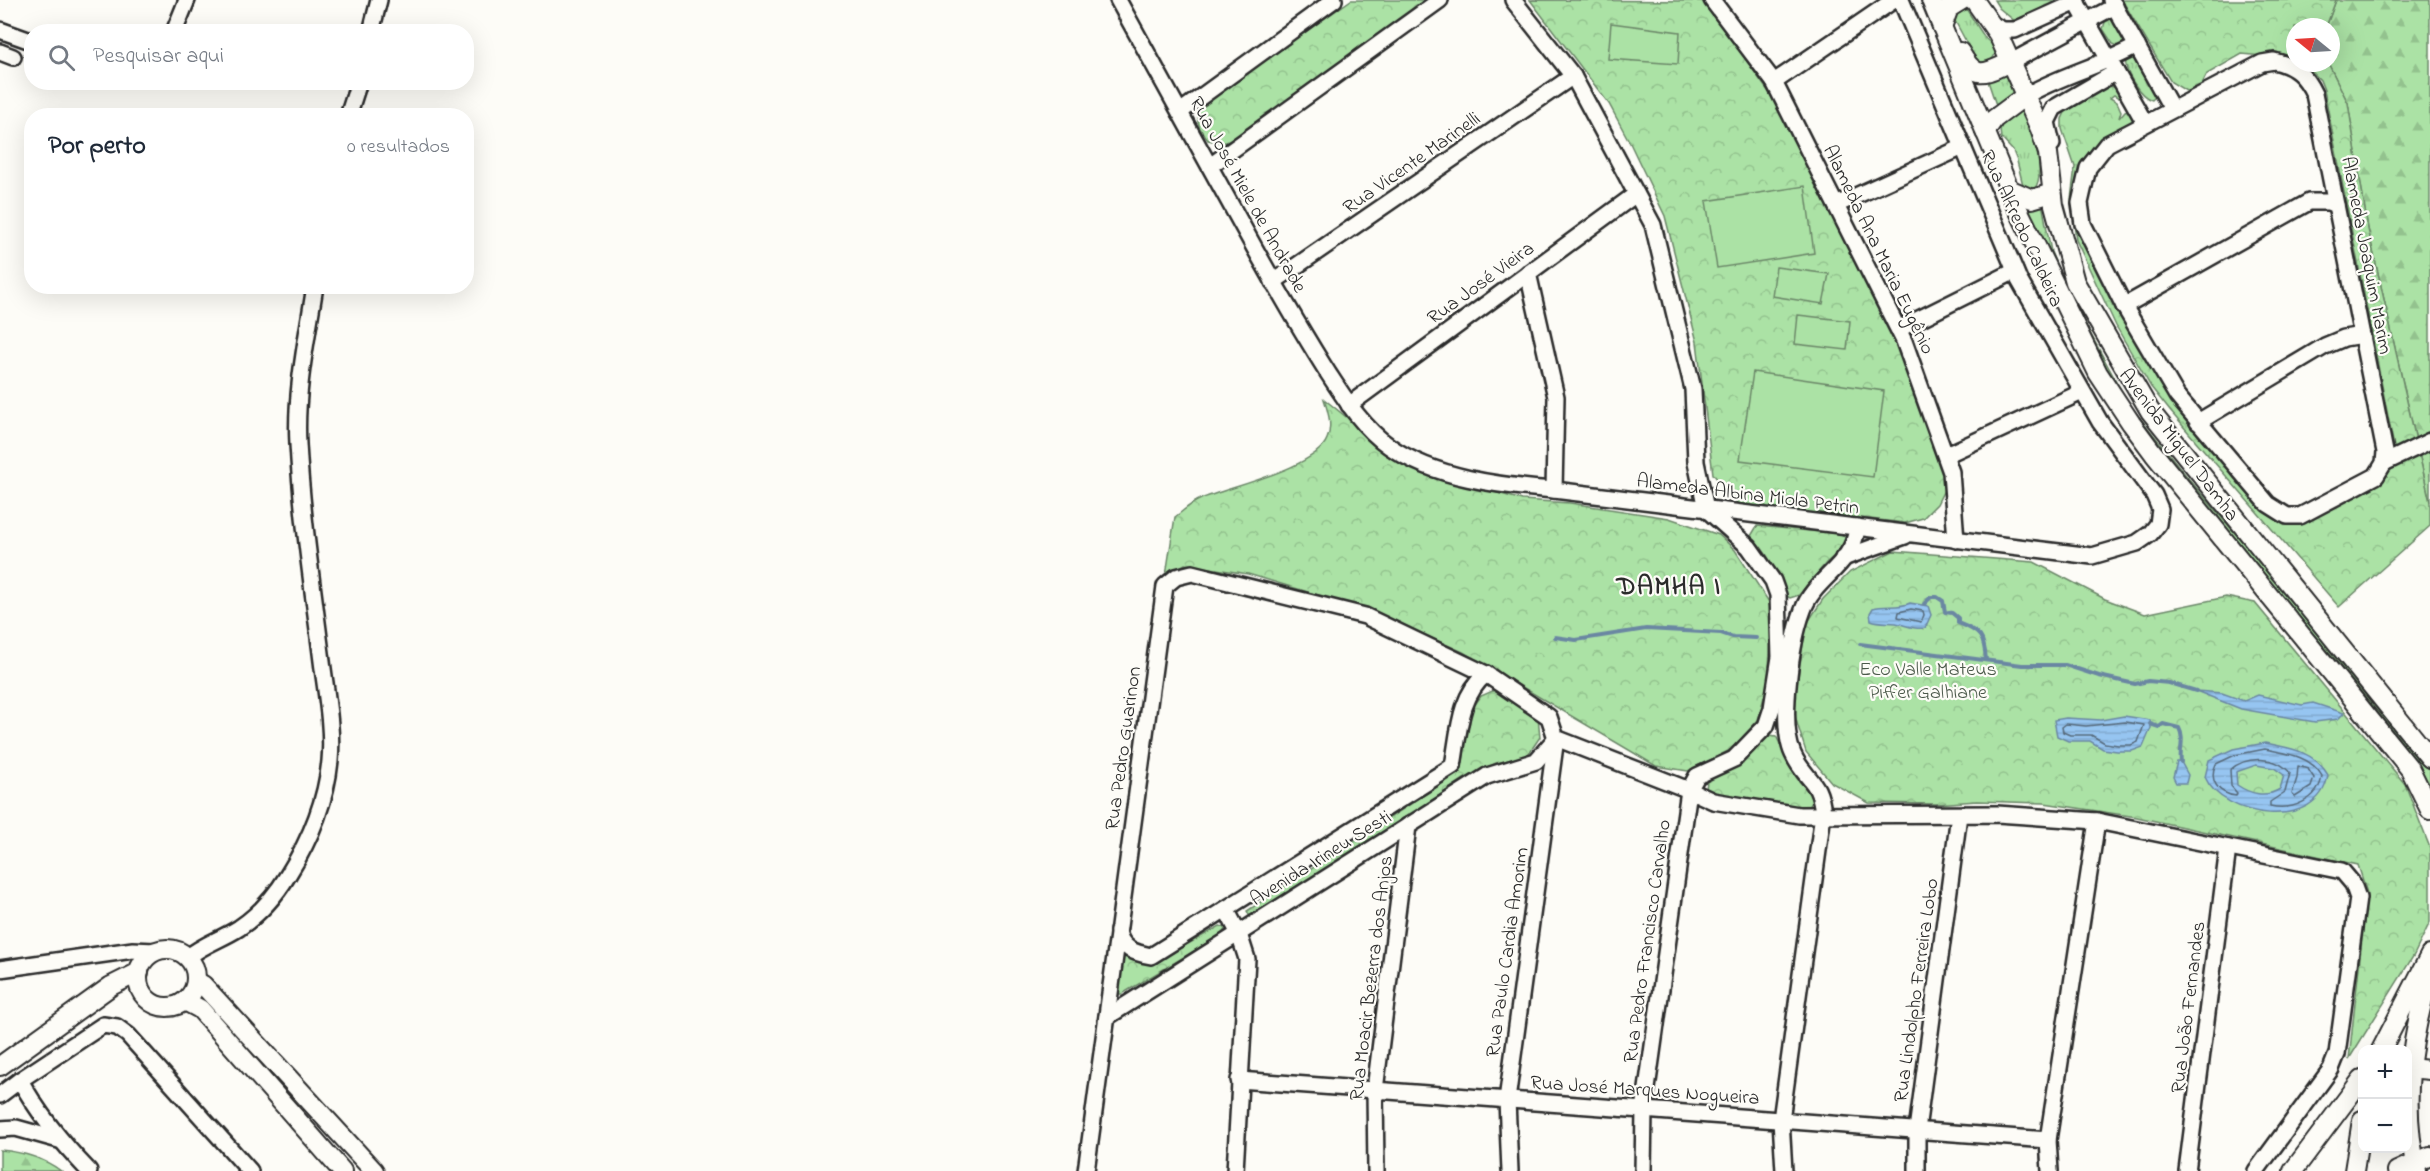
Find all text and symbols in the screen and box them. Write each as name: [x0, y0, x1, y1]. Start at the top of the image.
north arrow: [2286, 18, 2340, 72]
search box: [24, 24, 474, 90]
icon: search: [45, 41, 78, 74]
text: Pesquisar aqui: [93, 41, 224, 73]
street label: Rua José Miele de Andrade: [1181, 92, 1313, 299]
street label: Rua Vicente Marinelli: [1338, 106, 1487, 223]
text: Por perto: [48, 128, 146, 166]
text: 0 resultados: [347, 133, 450, 162]
street label: Alameda Ana Maria Eugênio: [1813, 140, 1941, 360]
street label: Rua Alfredo Caldeira: [1972, 146, 2070, 312]
street label: Alameda Joaquim Marim: [2332, 154, 2399, 357]
street label: Rua José Vieira: [1422, 235, 1541, 333]
street label: Avenida Miguel Damha: [2110, 363, 2245, 529]
street label: Alameda Albina Miola Petrin: [1635, 467, 1861, 524]
district label: DAMHA I: [1615, 569, 1722, 607]
park label: Eco Valle Mateus Piffer Galhiane: [1859, 656, 1997, 708]
street label: Rua Pedro Guarinon: [1099, 664, 1150, 832]
street label: Avenida Irineu Sesti: [1245, 804, 1398, 914]
street label: Rua Pedro Francisco Carvalho: [1617, 818, 1680, 1065]
street label: Rua Paulo Cardia Amorim: [1479, 845, 1538, 1059]
street label: Rua Moacir Bezerra dos Anjos: [1343, 854, 1402, 1103]
street label: Rua Lindolpho Ferreira Lobo: [1887, 877, 1948, 1104]
street label: Rua João Fernandes: [2165, 920, 2214, 1095]
map controls: [2358, 1045, 2412, 1153]
button: +: [2358, 1045, 2412, 1099]
street label: Rua José Marques Nogueira: [1529, 1069, 1760, 1115]
button: −: [2358, 1099, 2412, 1153]

